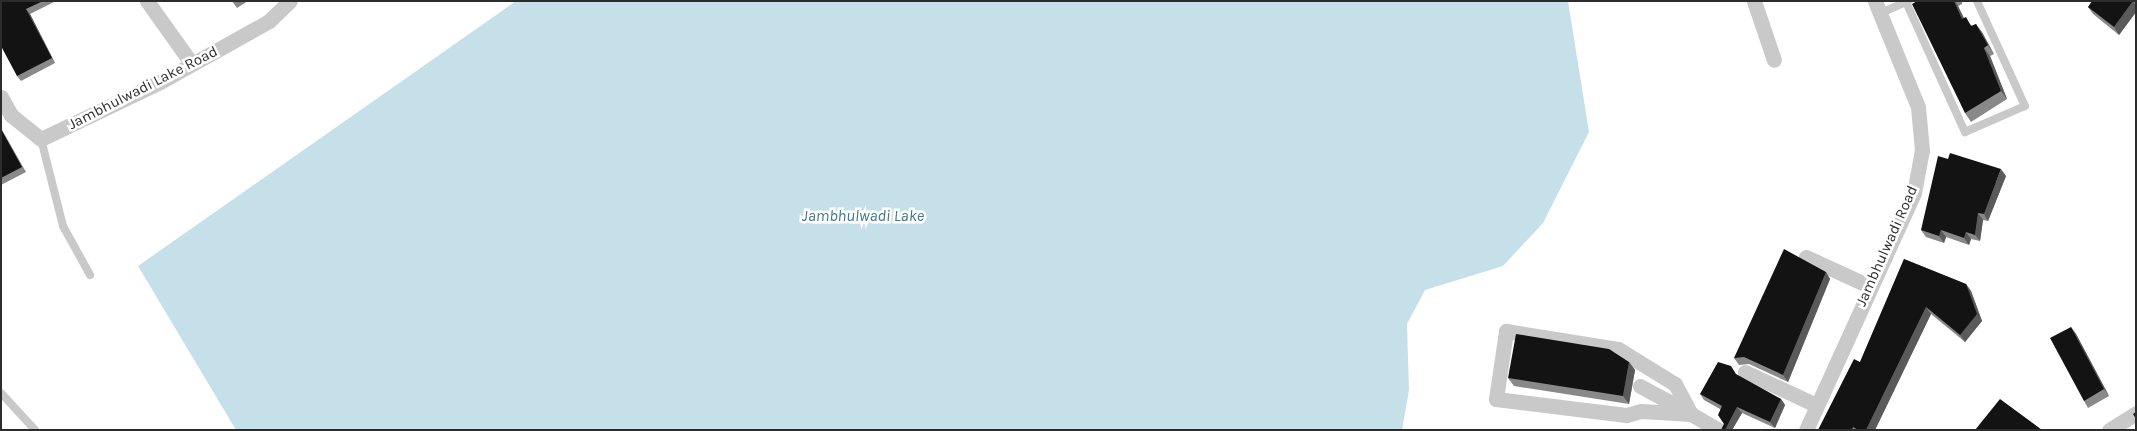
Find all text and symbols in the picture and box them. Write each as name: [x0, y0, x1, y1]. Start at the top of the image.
street label: Jambhulwadi Lake Road: [65, 42, 221, 134]
street label: Jambhulwadi Road: [1852, 183, 1922, 309]
water label: Jambhulwadi Lake: [802, 206, 924, 226]

